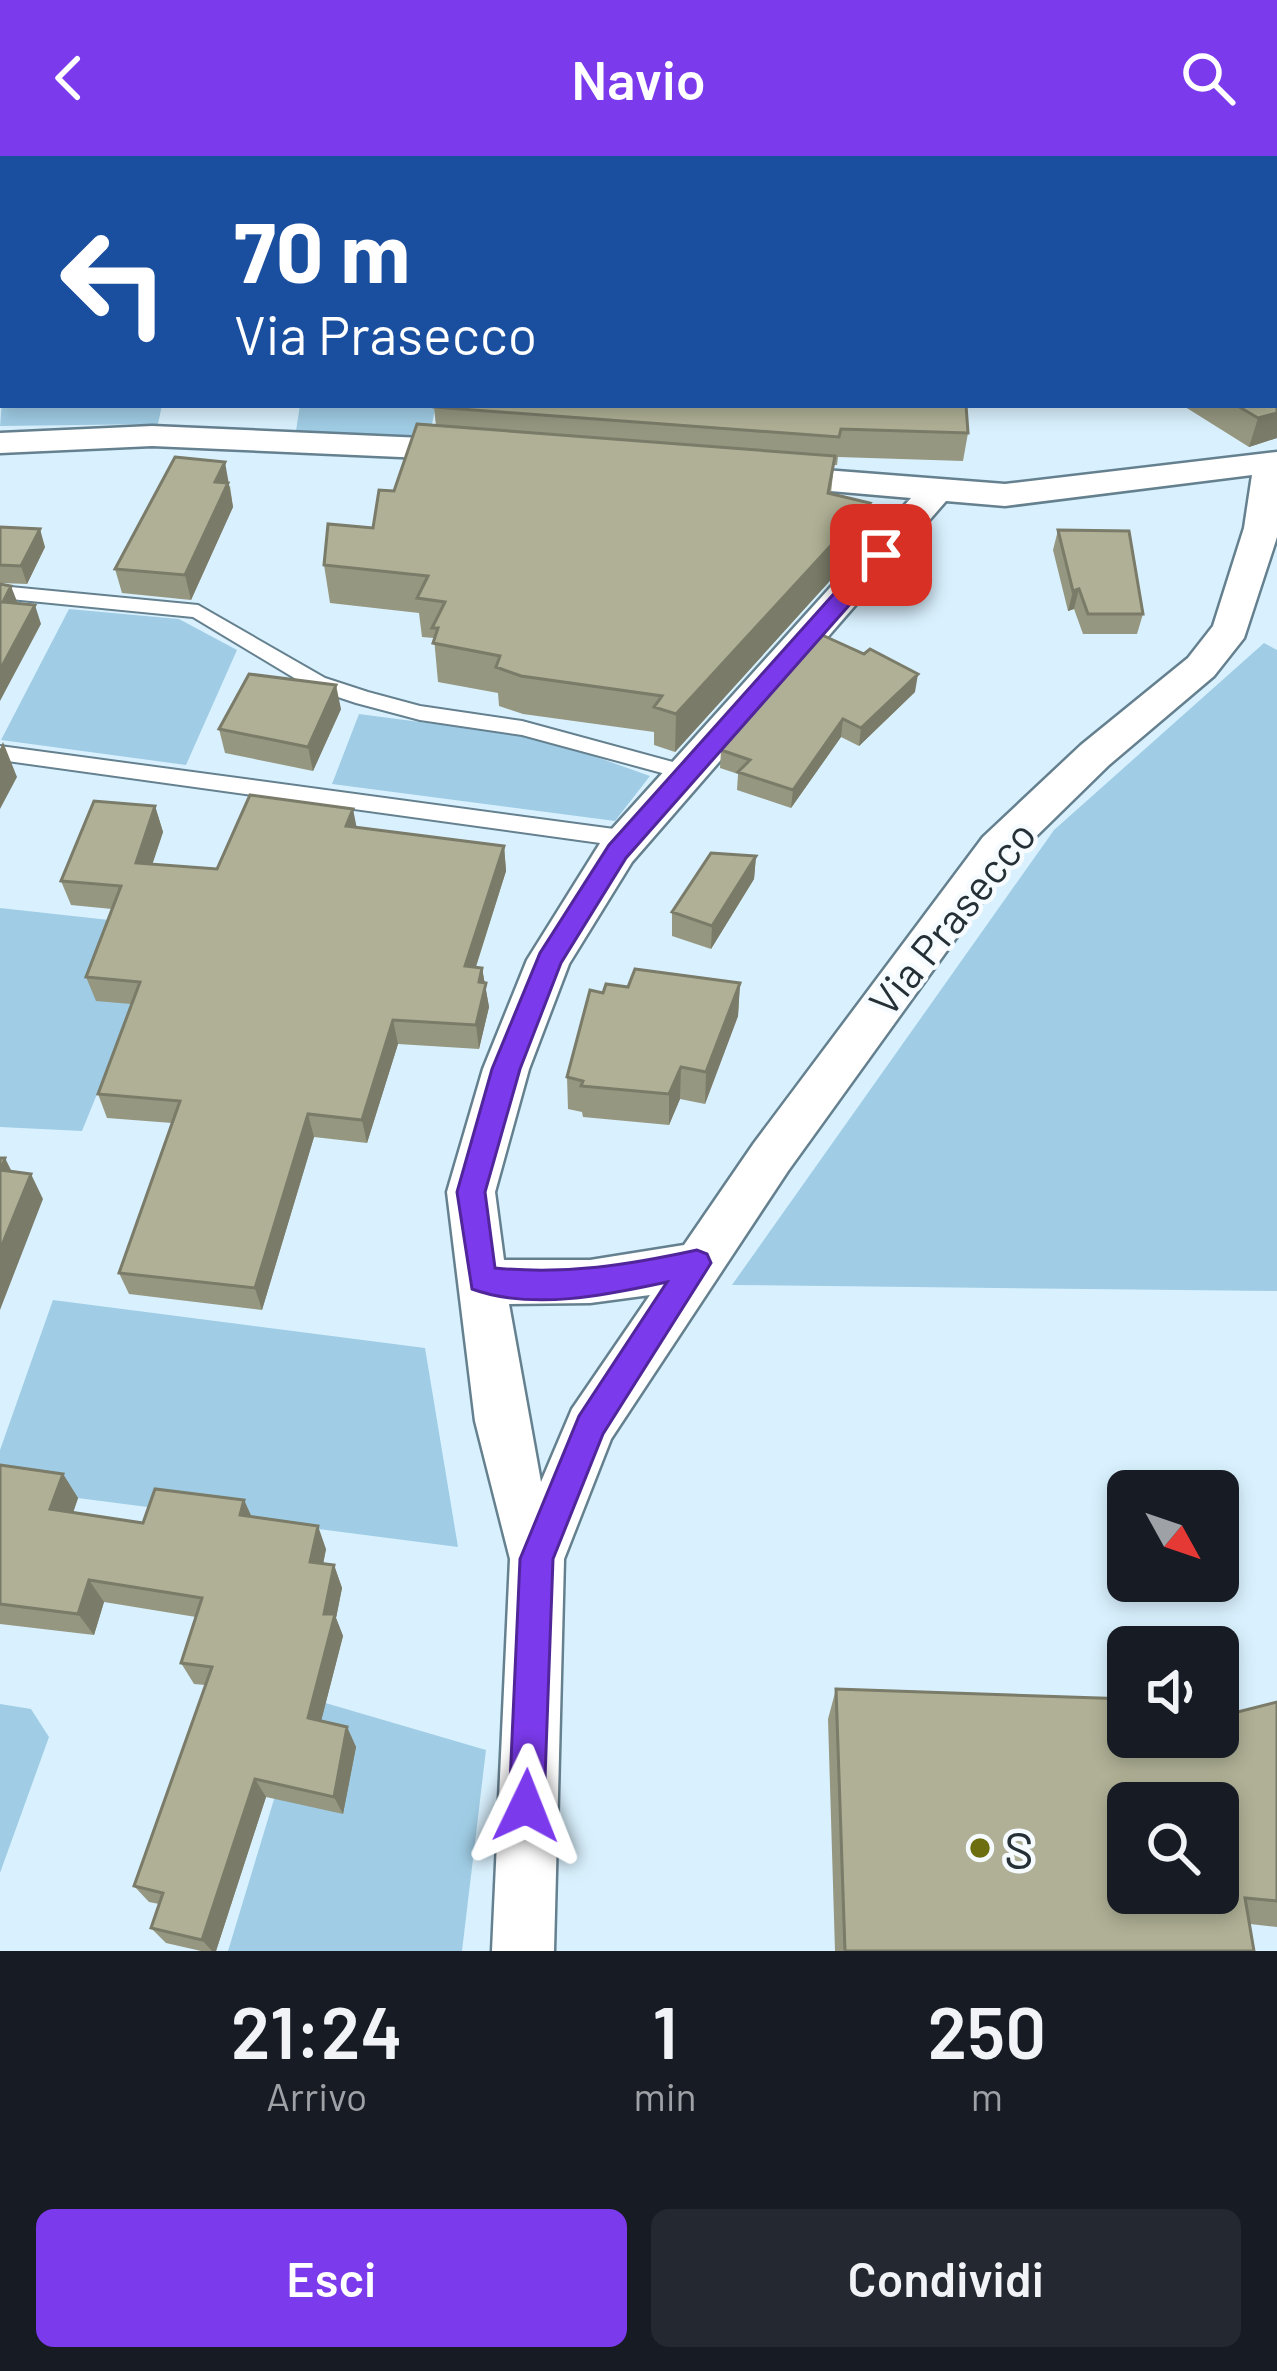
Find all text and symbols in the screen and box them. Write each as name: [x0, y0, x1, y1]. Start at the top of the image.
icon: back: [36, 45, 102, 111]
icon: search: [1175, 45, 1241, 111]
text: Navio: [571, 46, 706, 111]
text: 70 m: [234, 199, 410, 300]
icon: left: [36, 204, 192, 360]
text: Via Prasecco: [234, 301, 537, 366]
pin: [830, 504, 932, 606]
icon: arrive: [848, 522, 914, 588]
street label: Via Prasecco: [857, 810, 1045, 1024]
north arrow: [1107, 1470, 1239, 1602]
map controls: [1107, 1470, 1239, 1914]
button: sound: [1107, 1626, 1239, 1758]
position arrow: [463, 1743, 589, 1869]
button: search: [1107, 1782, 1239, 1914]
place label: S: [1004, 1818, 1034, 1879]
marker: S: [967, 1835, 993, 1861]
text: 21:24: [231, 1987, 403, 2073]
text: 1: [652, 1987, 678, 2073]
text: 250: [927, 1987, 1046, 2073]
text: Arrivo: [266, 2072, 367, 2119]
text: min: [633, 2072, 697, 2119]
text: m: [971, 2072, 1003, 2119]
button: Esci: [36, 2209, 627, 2347]
button: Condividi: [651, 2209, 1241, 2347]

